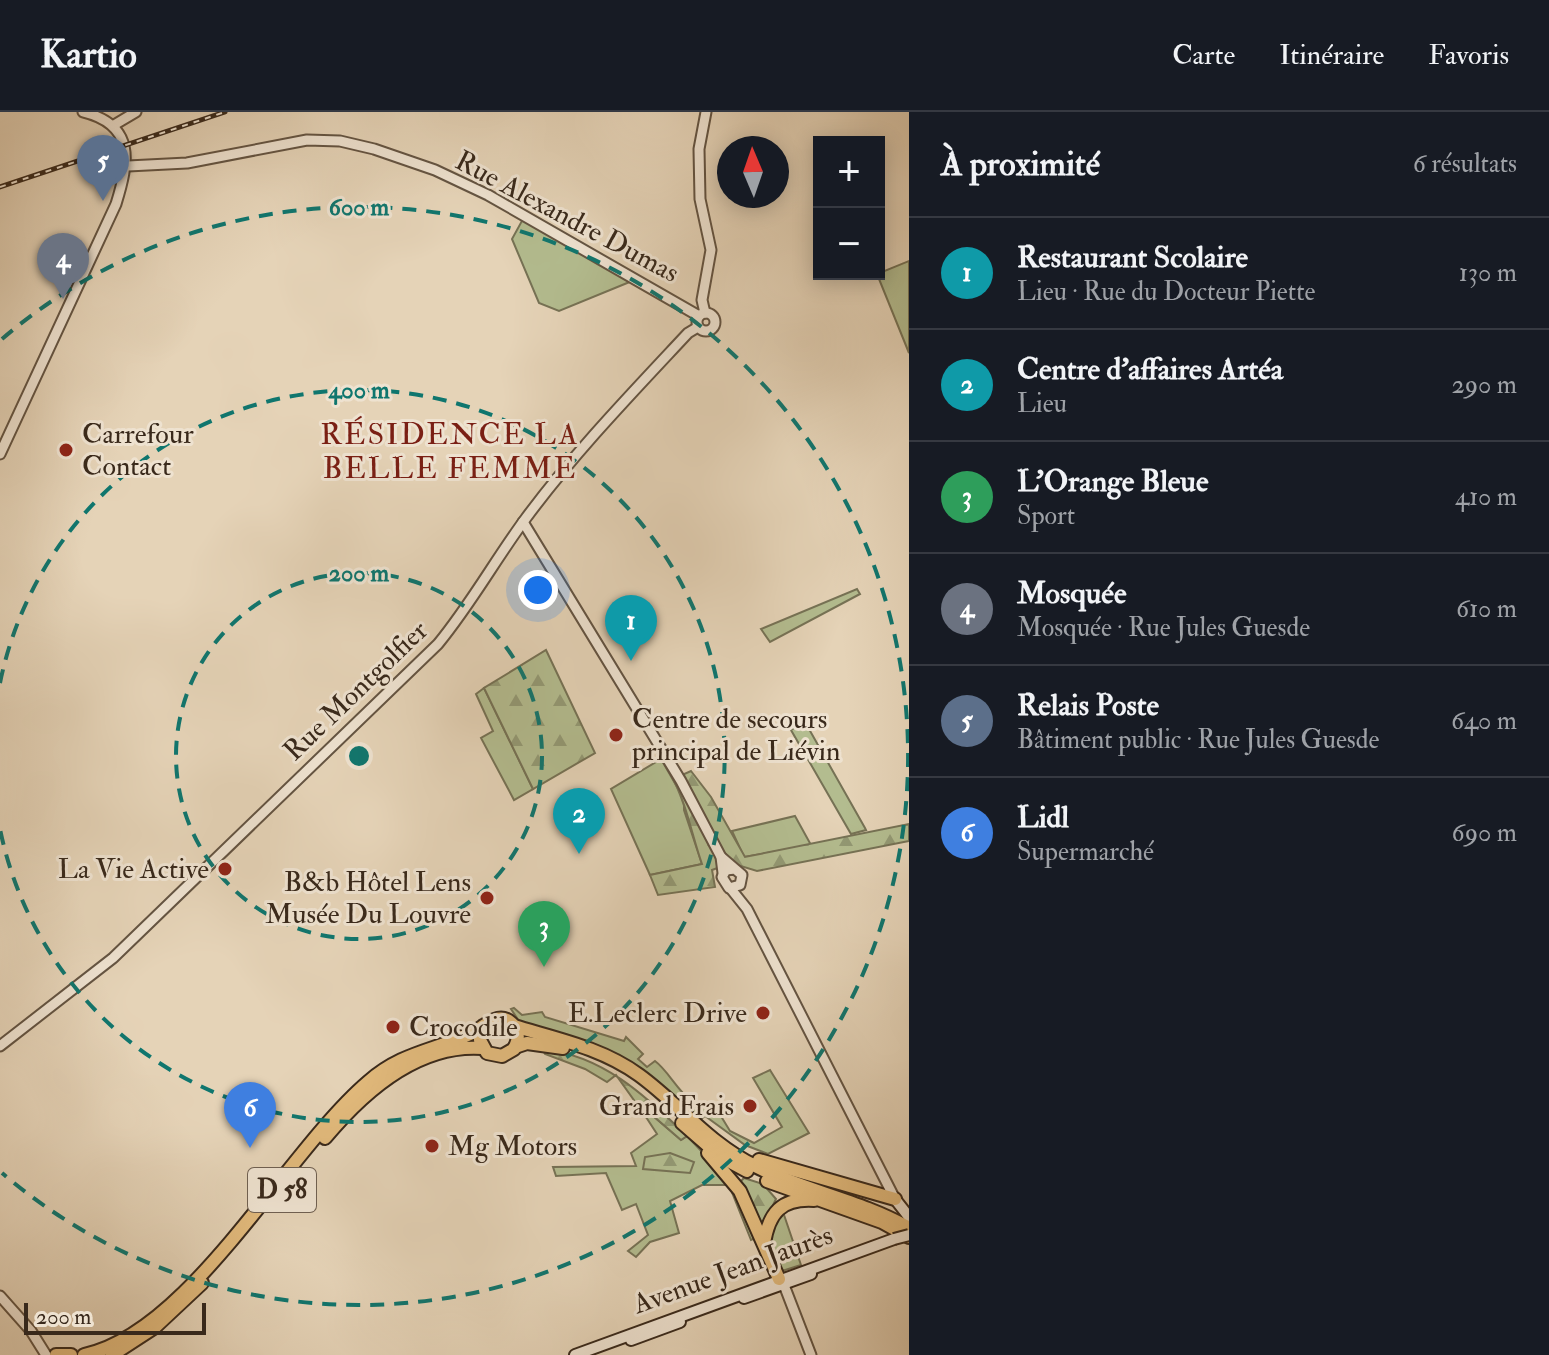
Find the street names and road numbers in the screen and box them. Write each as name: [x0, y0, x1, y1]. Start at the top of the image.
street label: Rue Alexandre Dumas: [449, 143, 685, 291]
street label: Rue Montgolfier: [277, 613, 436, 769]
road number: D 58: [248, 1168, 316, 1212]
street label: Avenue Jean Jaurès: [628, 1218, 838, 1323]

